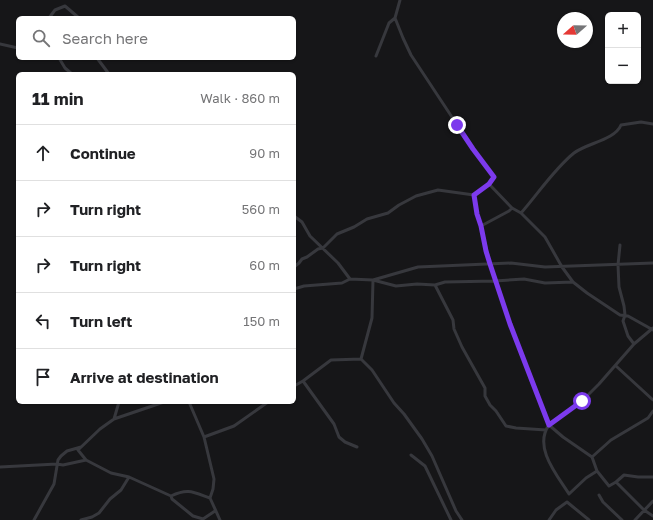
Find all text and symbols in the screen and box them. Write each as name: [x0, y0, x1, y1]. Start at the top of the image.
north arrow: [557, 12, 593, 48]
map controls: [605, 12, 641, 84]
button: +: [605, 12, 641, 48]
search box: [16, 16, 296, 60]
icon: search: [30, 27, 52, 49]
text: Search here: [62, 29, 148, 47]
button: −: [605, 48, 641, 84]
text: 11 min: [32, 88, 84, 109]
text: Walk · 860 m: [200, 90, 280, 106]
route end: [448, 116, 466, 134]
icon: ahead: [32, 142, 54, 164]
text: Continue: [70, 144, 136, 162]
text: 90 m: [249, 145, 280, 161]
icon: right: [32, 198, 54, 220]
text: Turn right: [70, 200, 141, 218]
text: 560 m: [242, 201, 280, 217]
icon: right: [32, 254, 54, 276]
text: Turn right: [70, 256, 141, 274]
text: 60 m: [249, 257, 280, 273]
icon: left: [32, 310, 54, 332]
text: Turn left: [70, 312, 132, 330]
text: 150 m: [243, 313, 280, 329]
icon: arrive: [32, 366, 54, 388]
text: Arrive at destination: [70, 368, 219, 386]
route start: [573, 392, 591, 410]

